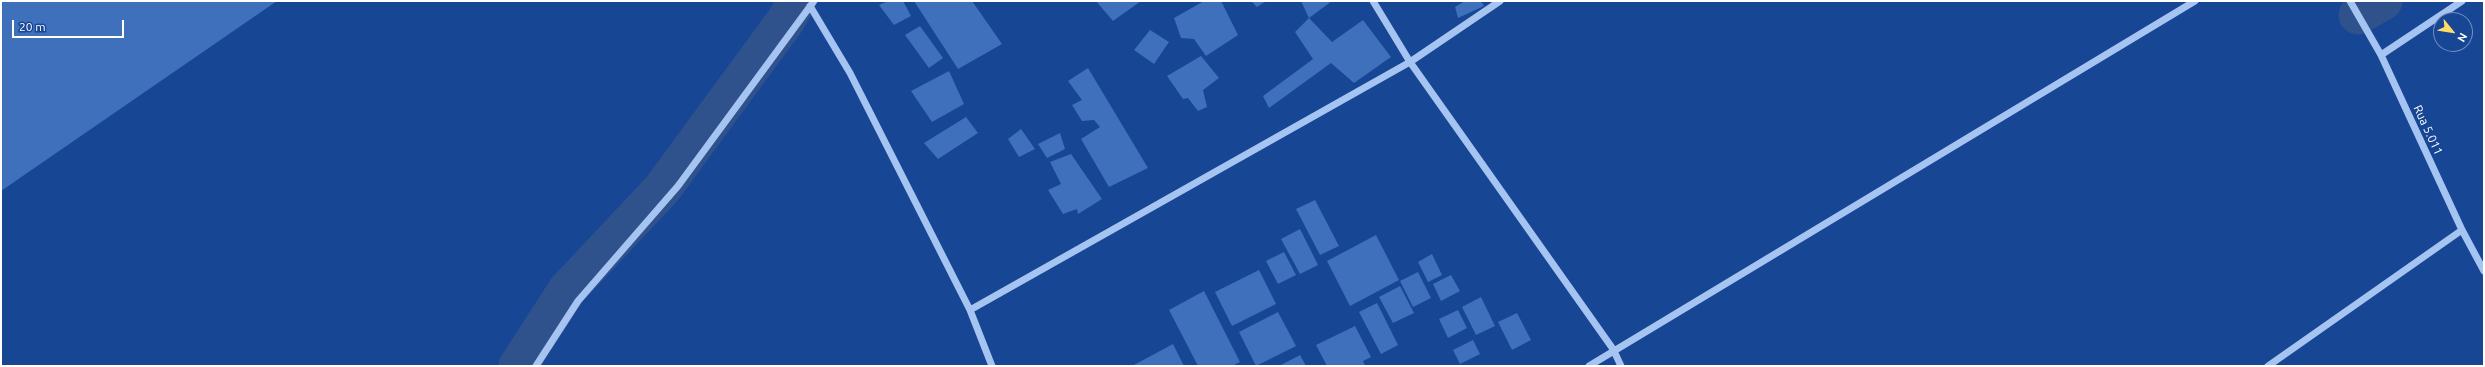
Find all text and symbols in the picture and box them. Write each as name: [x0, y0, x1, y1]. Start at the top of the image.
scale bar: [14, 12, 126, 38]
north arrow: [2433, 12, 2473, 52]
text: 20 m: [19, 20, 46, 33]
text: N: [2455, 31, 2470, 44]
street label: Rua 5.011: [2410, 103, 2446, 157]

